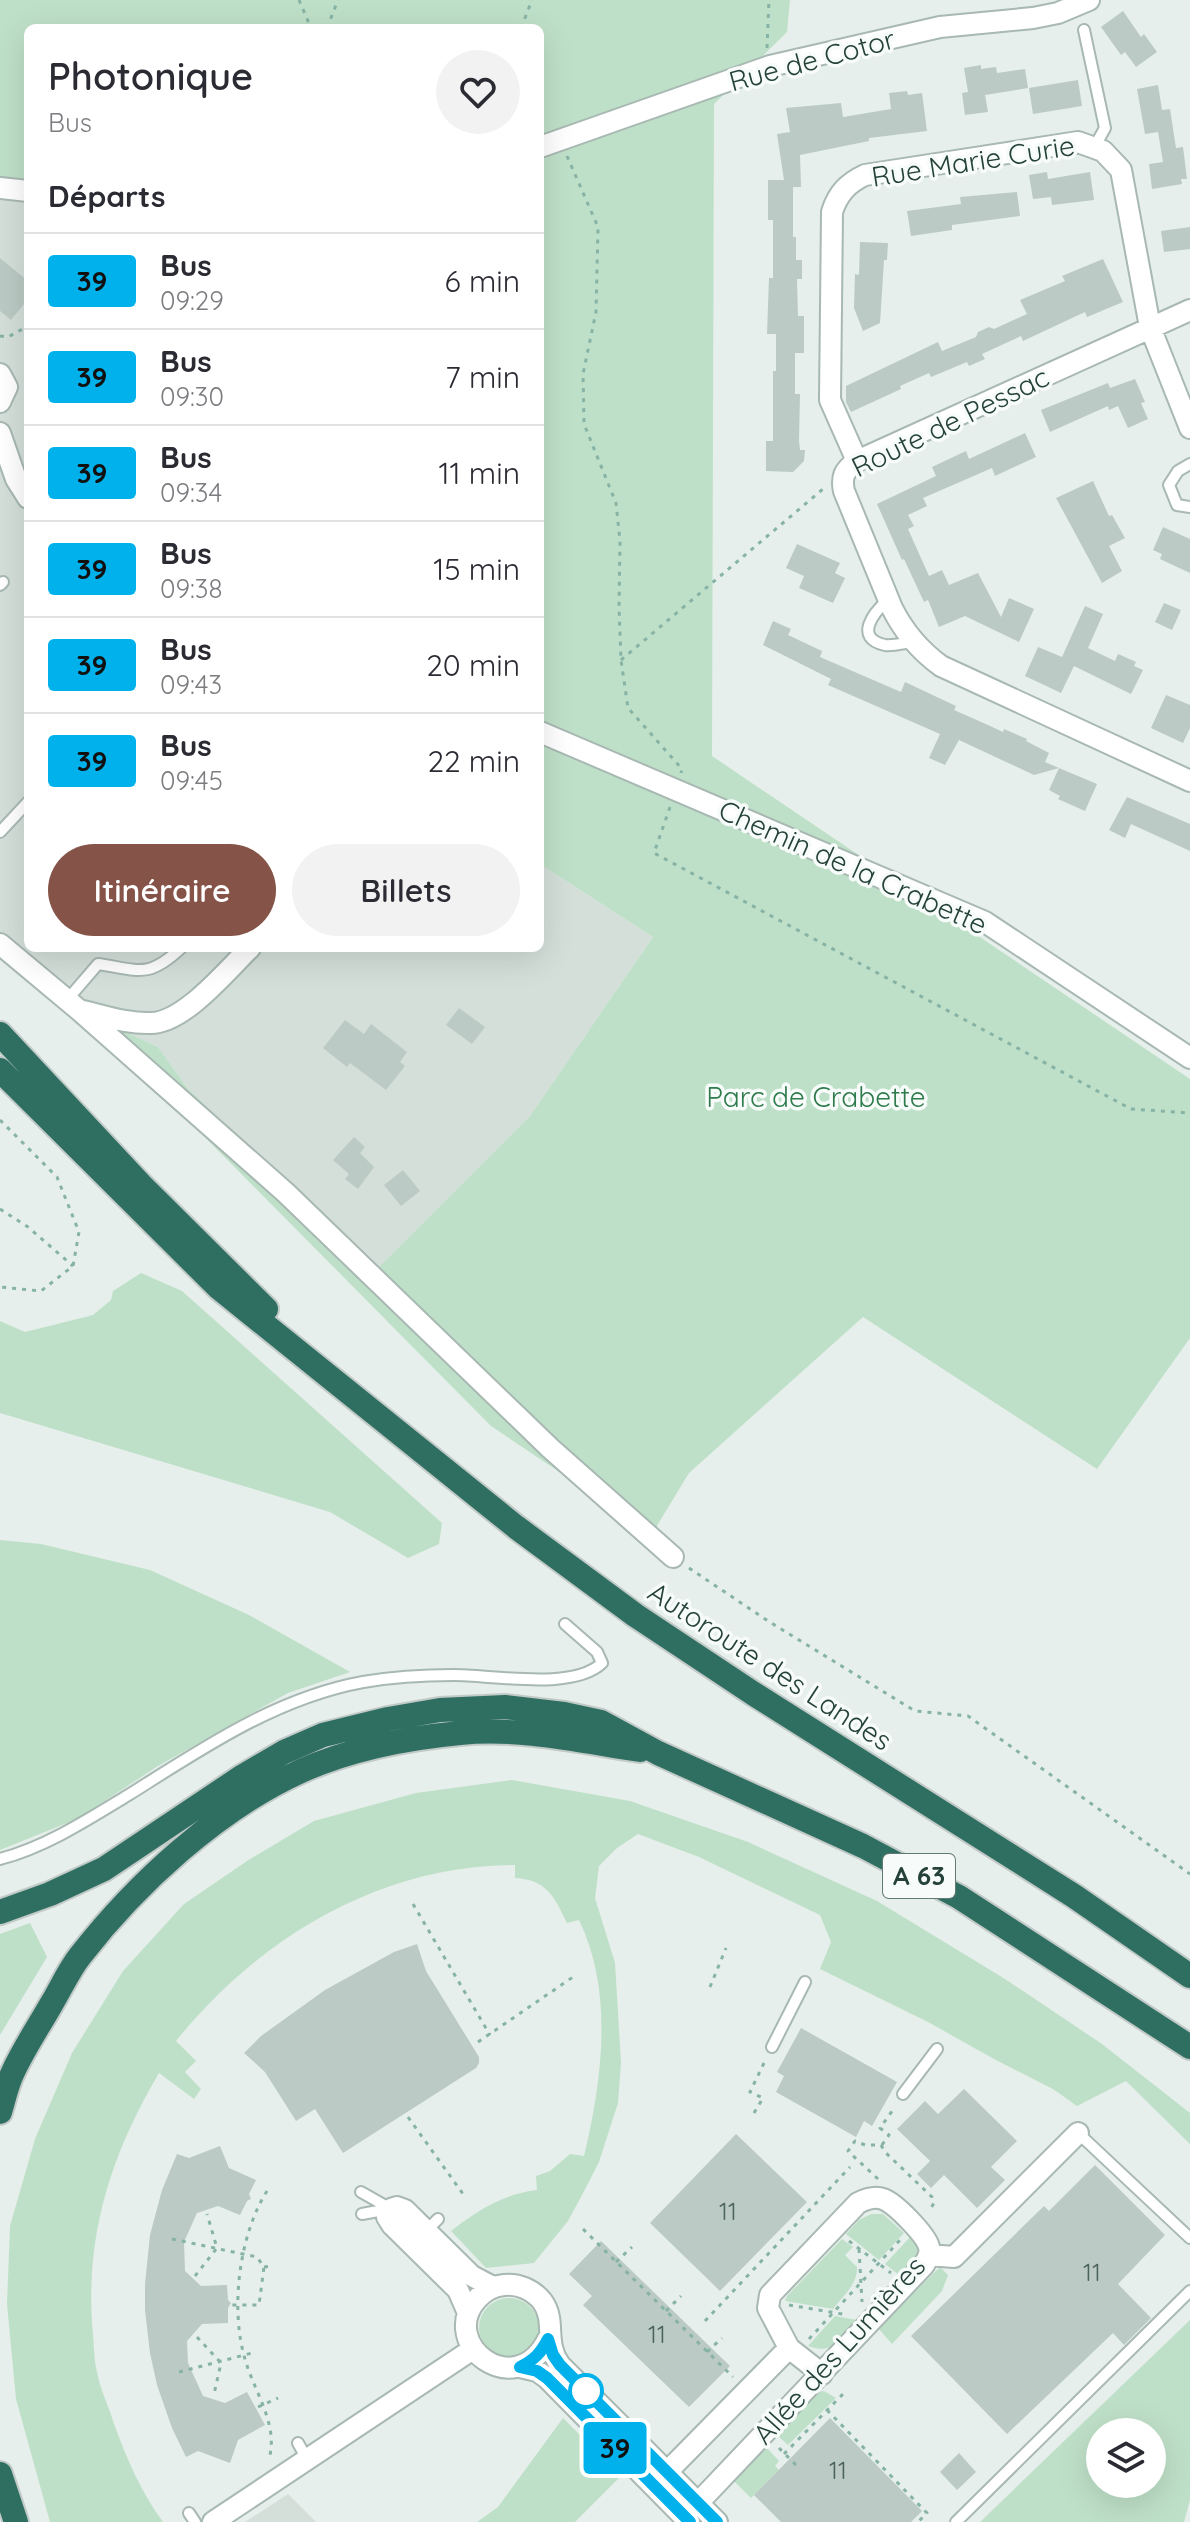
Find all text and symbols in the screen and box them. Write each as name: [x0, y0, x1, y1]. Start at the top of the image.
street label: Rue de Cotor: [725, 20, 899, 98]
button: heart: [436, 50, 520, 134]
text: Photonique: [48, 52, 253, 100]
text: Bus: [48, 106, 92, 139]
street label: Rue Marie Curie: [869, 127, 1077, 194]
text: Départs: [48, 177, 165, 215]
text: Bus: [160, 246, 212, 284]
text: 6 min: [445, 262, 520, 300]
text: 39: [77, 263, 107, 298]
text: 09:29: [160, 284, 224, 317]
text: Bus: [160, 342, 212, 380]
text: 7 min: [445, 358, 520, 396]
text: 39: [77, 359, 107, 394]
street label: Route de Pessac: [846, 359, 1054, 484]
text: 09:30: [160, 380, 224, 413]
text: Bus: [160, 438, 212, 476]
text: 11 min: [438, 454, 520, 492]
text: 39: [77, 455, 107, 490]
text: 09:34: [160, 476, 222, 509]
text: Bus: [160, 534, 212, 572]
text: 15 min: [433, 550, 520, 588]
text: 39: [77, 551, 107, 586]
text: 09:38: [160, 572, 223, 605]
text: Bus: [160, 630, 212, 668]
text: 20 min: [426, 646, 520, 684]
text: 39: [77, 647, 107, 682]
text: 09:43: [160, 668, 222, 701]
text: Bus: [160, 726, 212, 764]
text: 22 min: [427, 742, 520, 780]
text: 39: [77, 743, 107, 778]
text: 09:45: [160, 764, 223, 797]
street label: Chemin de la Crabette: [714, 792, 993, 942]
button: Itinéraire: [48, 844, 276, 936]
button: Billets: [292, 844, 520, 936]
park label: Parc de Crabette: [706, 1079, 926, 1114]
street label: Autoroute des Landes: [642, 1574, 899, 1757]
road number: A 63: [883, 1854, 955, 1898]
house number: 11: [719, 2196, 737, 2226]
street label: Allée des Lumières: [745, 2248, 932, 2451]
house number: 11: [1083, 2257, 1101, 2287]
house number: 11: [648, 2319, 666, 2349]
unlabelled marker: [569, 2374, 603, 2408]
map controls: [1086, 2418, 1166, 2498]
button: layers: [1086, 2418, 1166, 2498]
line badge: 39: [579, 2422, 651, 2474]
text: 39: [600, 2430, 630, 2465]
house number: 11: [829, 2455, 847, 2485]

